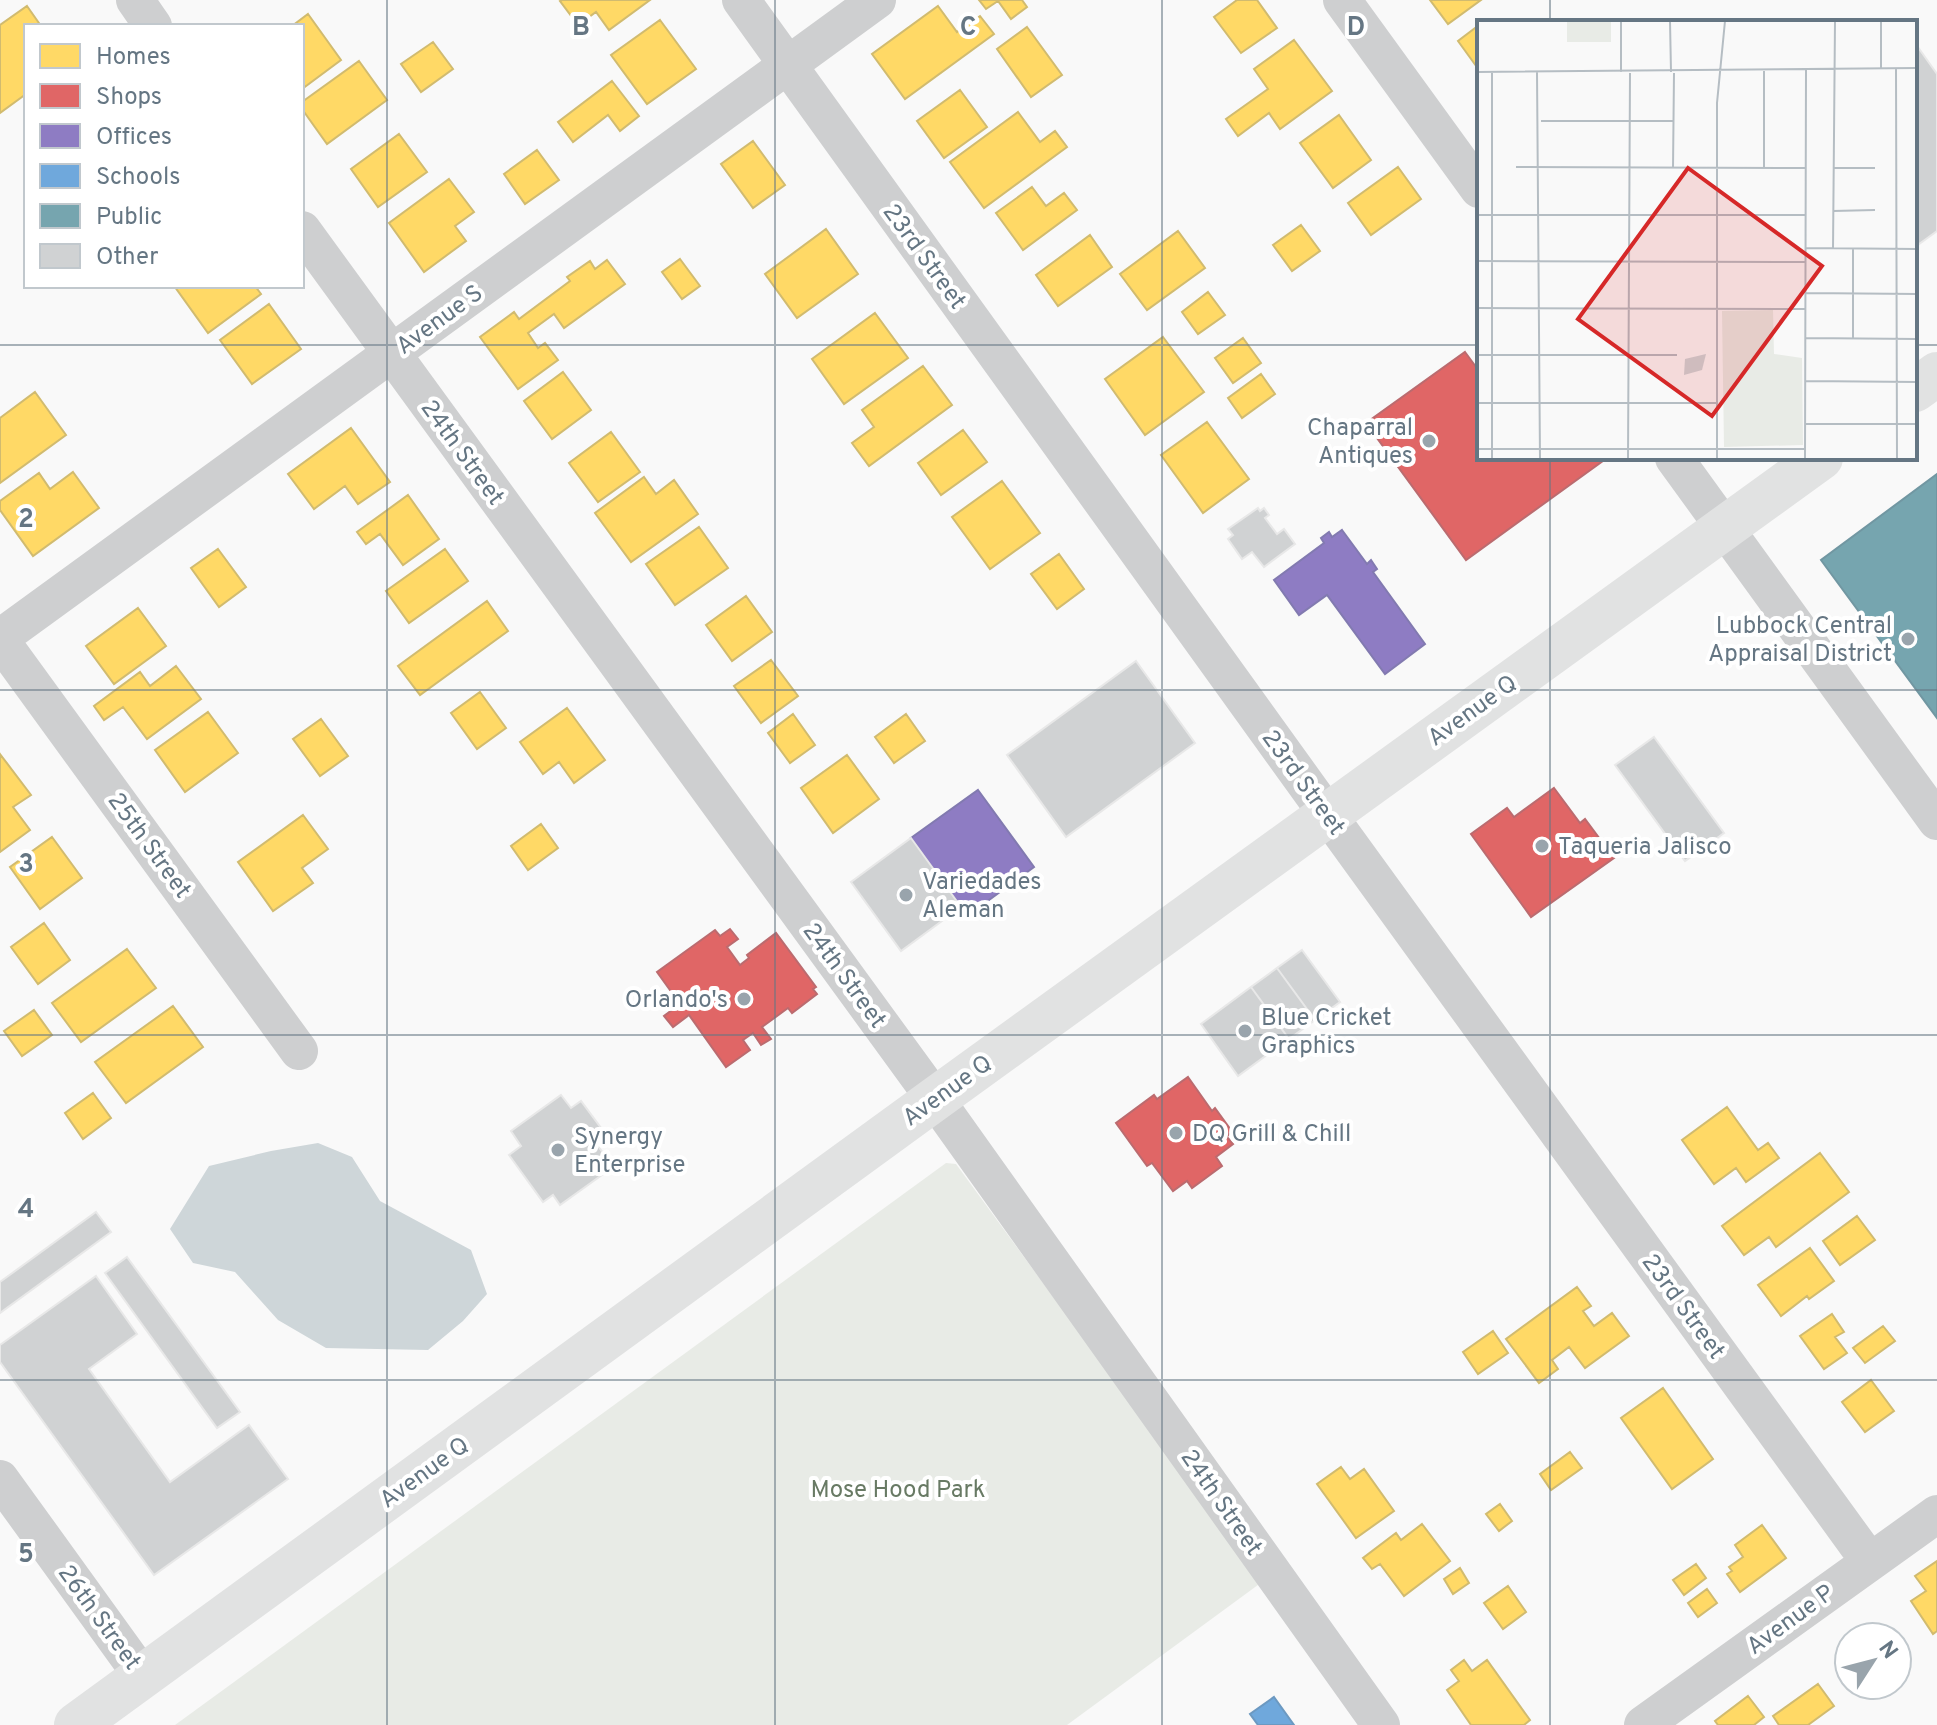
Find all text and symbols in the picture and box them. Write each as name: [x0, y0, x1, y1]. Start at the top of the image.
text: B: [572, 12, 590, 45]
text: C: [960, 12, 976, 45]
text: D: [1347, 12, 1365, 45]
inset map: [1477, 20, 1917, 460]
legend: [24, 24, 304, 288]
text: Homes: [96, 43, 171, 73]
text: Shops: [96, 83, 162, 113]
text: Offices: [96, 123, 172, 153]
text: Schools: [96, 163, 181, 193]
street label: 23rd Street: [875, 199, 972, 316]
text: Public: [96, 203, 162, 233]
text: Other: [96, 243, 158, 273]
street label: Avenue S: [391, 279, 490, 362]
street label: 24th Street: [413, 395, 510, 512]
place label: Chaparral Antiques: [1307, 414, 1413, 472]
marker: Chaparral Antiques: [1420, 432, 1438, 450]
text: 2: [18, 504, 34, 537]
place label: Lubbock Central Appraisal District: [1708, 612, 1892, 670]
marker: Lubbock Central Appraisal District: [1899, 630, 1917, 648]
street label: Avenue Q: [1423, 669, 1524, 754]
street label: 23rd Street: [1254, 725, 1351, 842]
street label: 25th Street: [100, 787, 197, 905]
place label: Taqueria Jalisco: [1558, 833, 1732, 863]
marker: Taqueria Jalisco: [1533, 837, 1551, 855]
text: 3: [18, 849, 34, 882]
place label: Variedades Aleman: [922, 868, 1041, 926]
marker: Variedades Aleman: [897, 886, 915, 904]
street label: 24th Street: [795, 918, 892, 1035]
place label: Orlando's: [625, 986, 728, 1016]
marker: Orlando's: [735, 990, 753, 1008]
place label: Blue Cricket Graphics: [1261, 1004, 1392, 1062]
marker: Blue Cricket Graphics: [1236, 1022, 1254, 1040]
street label: Avenue Q: [898, 1049, 999, 1134]
place label: DQ Grill & Chill: [1192, 1120, 1351, 1150]
place label: Synergy Enterprise: [574, 1123, 685, 1181]
marker: DQ Grill & Chill: [1167, 1124, 1185, 1142]
marker: Synergy Enterprise: [549, 1141, 567, 1159]
text: 4: [18, 1194, 34, 1227]
street label: 23rd Street: [1634, 1249, 1731, 1366]
street label: Avenue Q: [375, 1431, 476, 1516]
street label: 24th Street: [1173, 1444, 1268, 1562]
park label: Mose Hood Park: [810, 1476, 986, 1506]
text: 5: [18, 1539, 34, 1572]
street label: 26th Street: [50, 1560, 147, 1677]
street label: Avenue P: [1742, 1579, 1841, 1662]
north arrow: [1833, 1621, 1913, 1701]
text: N: [1872, 1636, 1903, 1665]

